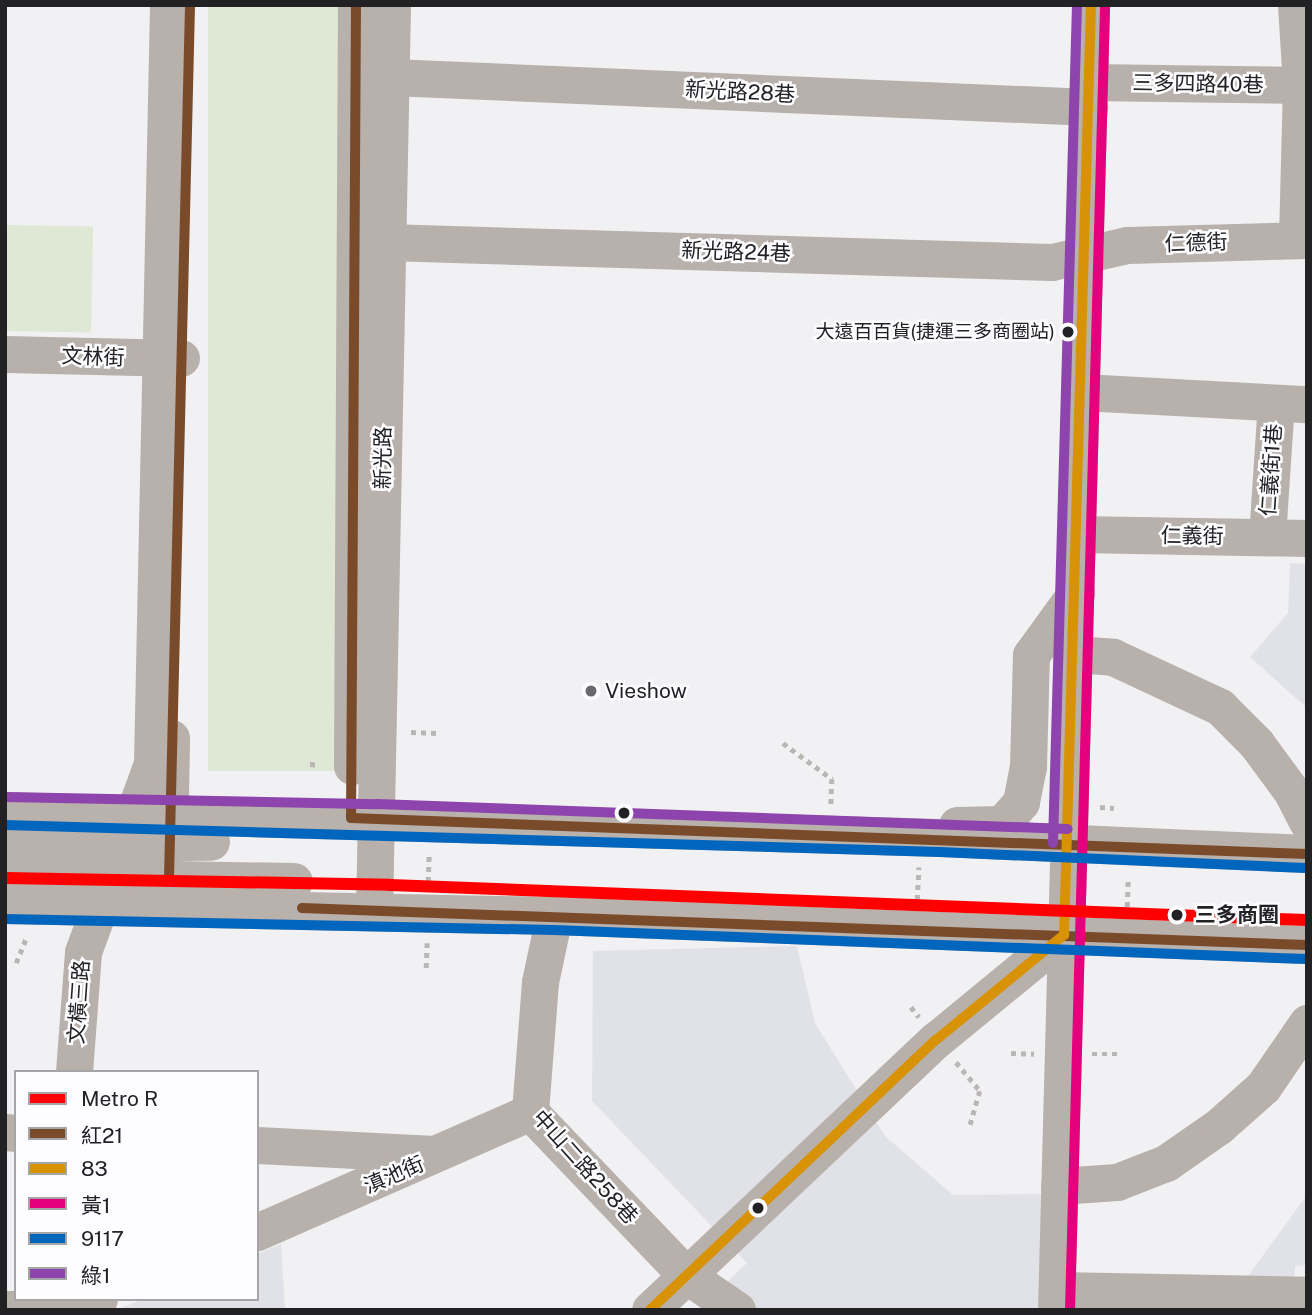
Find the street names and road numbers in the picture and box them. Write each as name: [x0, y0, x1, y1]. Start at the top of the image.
street label: 三多四路40巷: [1132, 70, 1264, 98]
street label: 新光路28巷: [684, 77, 796, 107]
street label: 仁德街: [1164, 229, 1228, 257]
street label: 新光路24巷: [681, 237, 791, 267]
street label: 文林街: [61, 343, 125, 371]
street label: 仁義街1巷: [1255, 423, 1287, 517]
street label: 新光路: [370, 426, 396, 490]
street label: 仁義街: [1160, 523, 1224, 549]
street label: 文橫三路: [64, 959, 94, 1045]
street label: 中山二路258巷: [527, 1105, 643, 1229]
street label: 滇池街: [360, 1151, 428, 1199]

